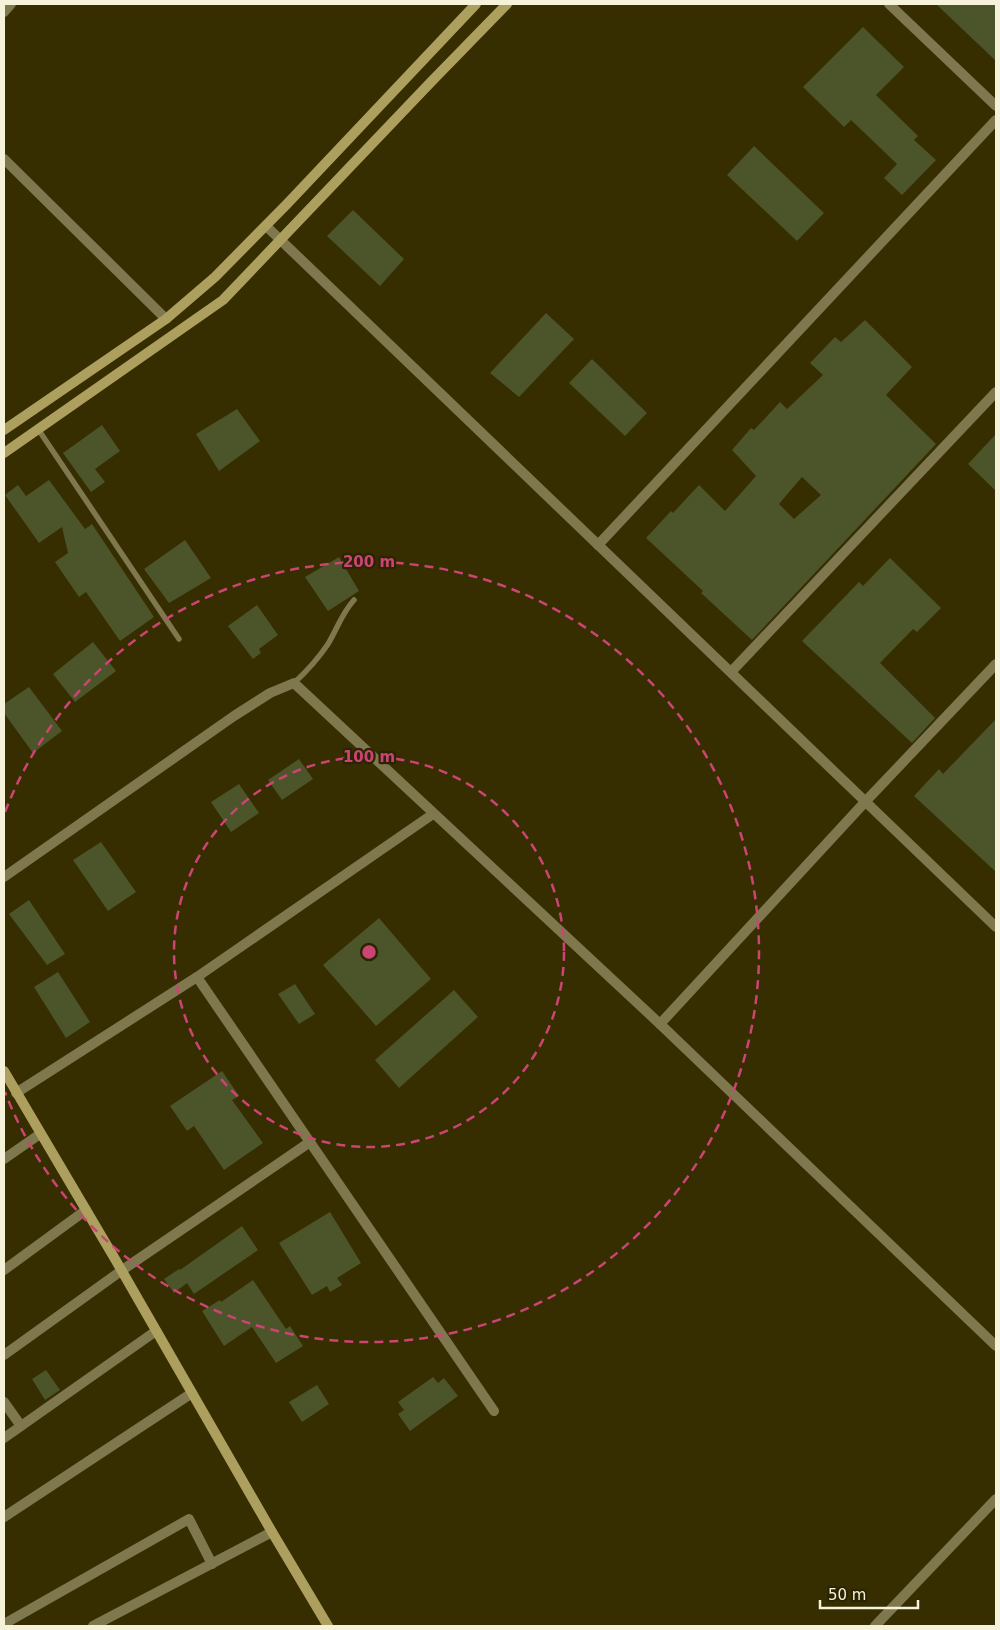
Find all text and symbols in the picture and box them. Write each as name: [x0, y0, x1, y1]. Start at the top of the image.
text: 200 m: [343, 553, 395, 571]
text: 100 m: [343, 748, 395, 766]
centre of rings: [360, 943, 378, 961]
scale bar: [820, 1578, 918, 1610]
text: 50 m: [828, 1586, 866, 1604]

